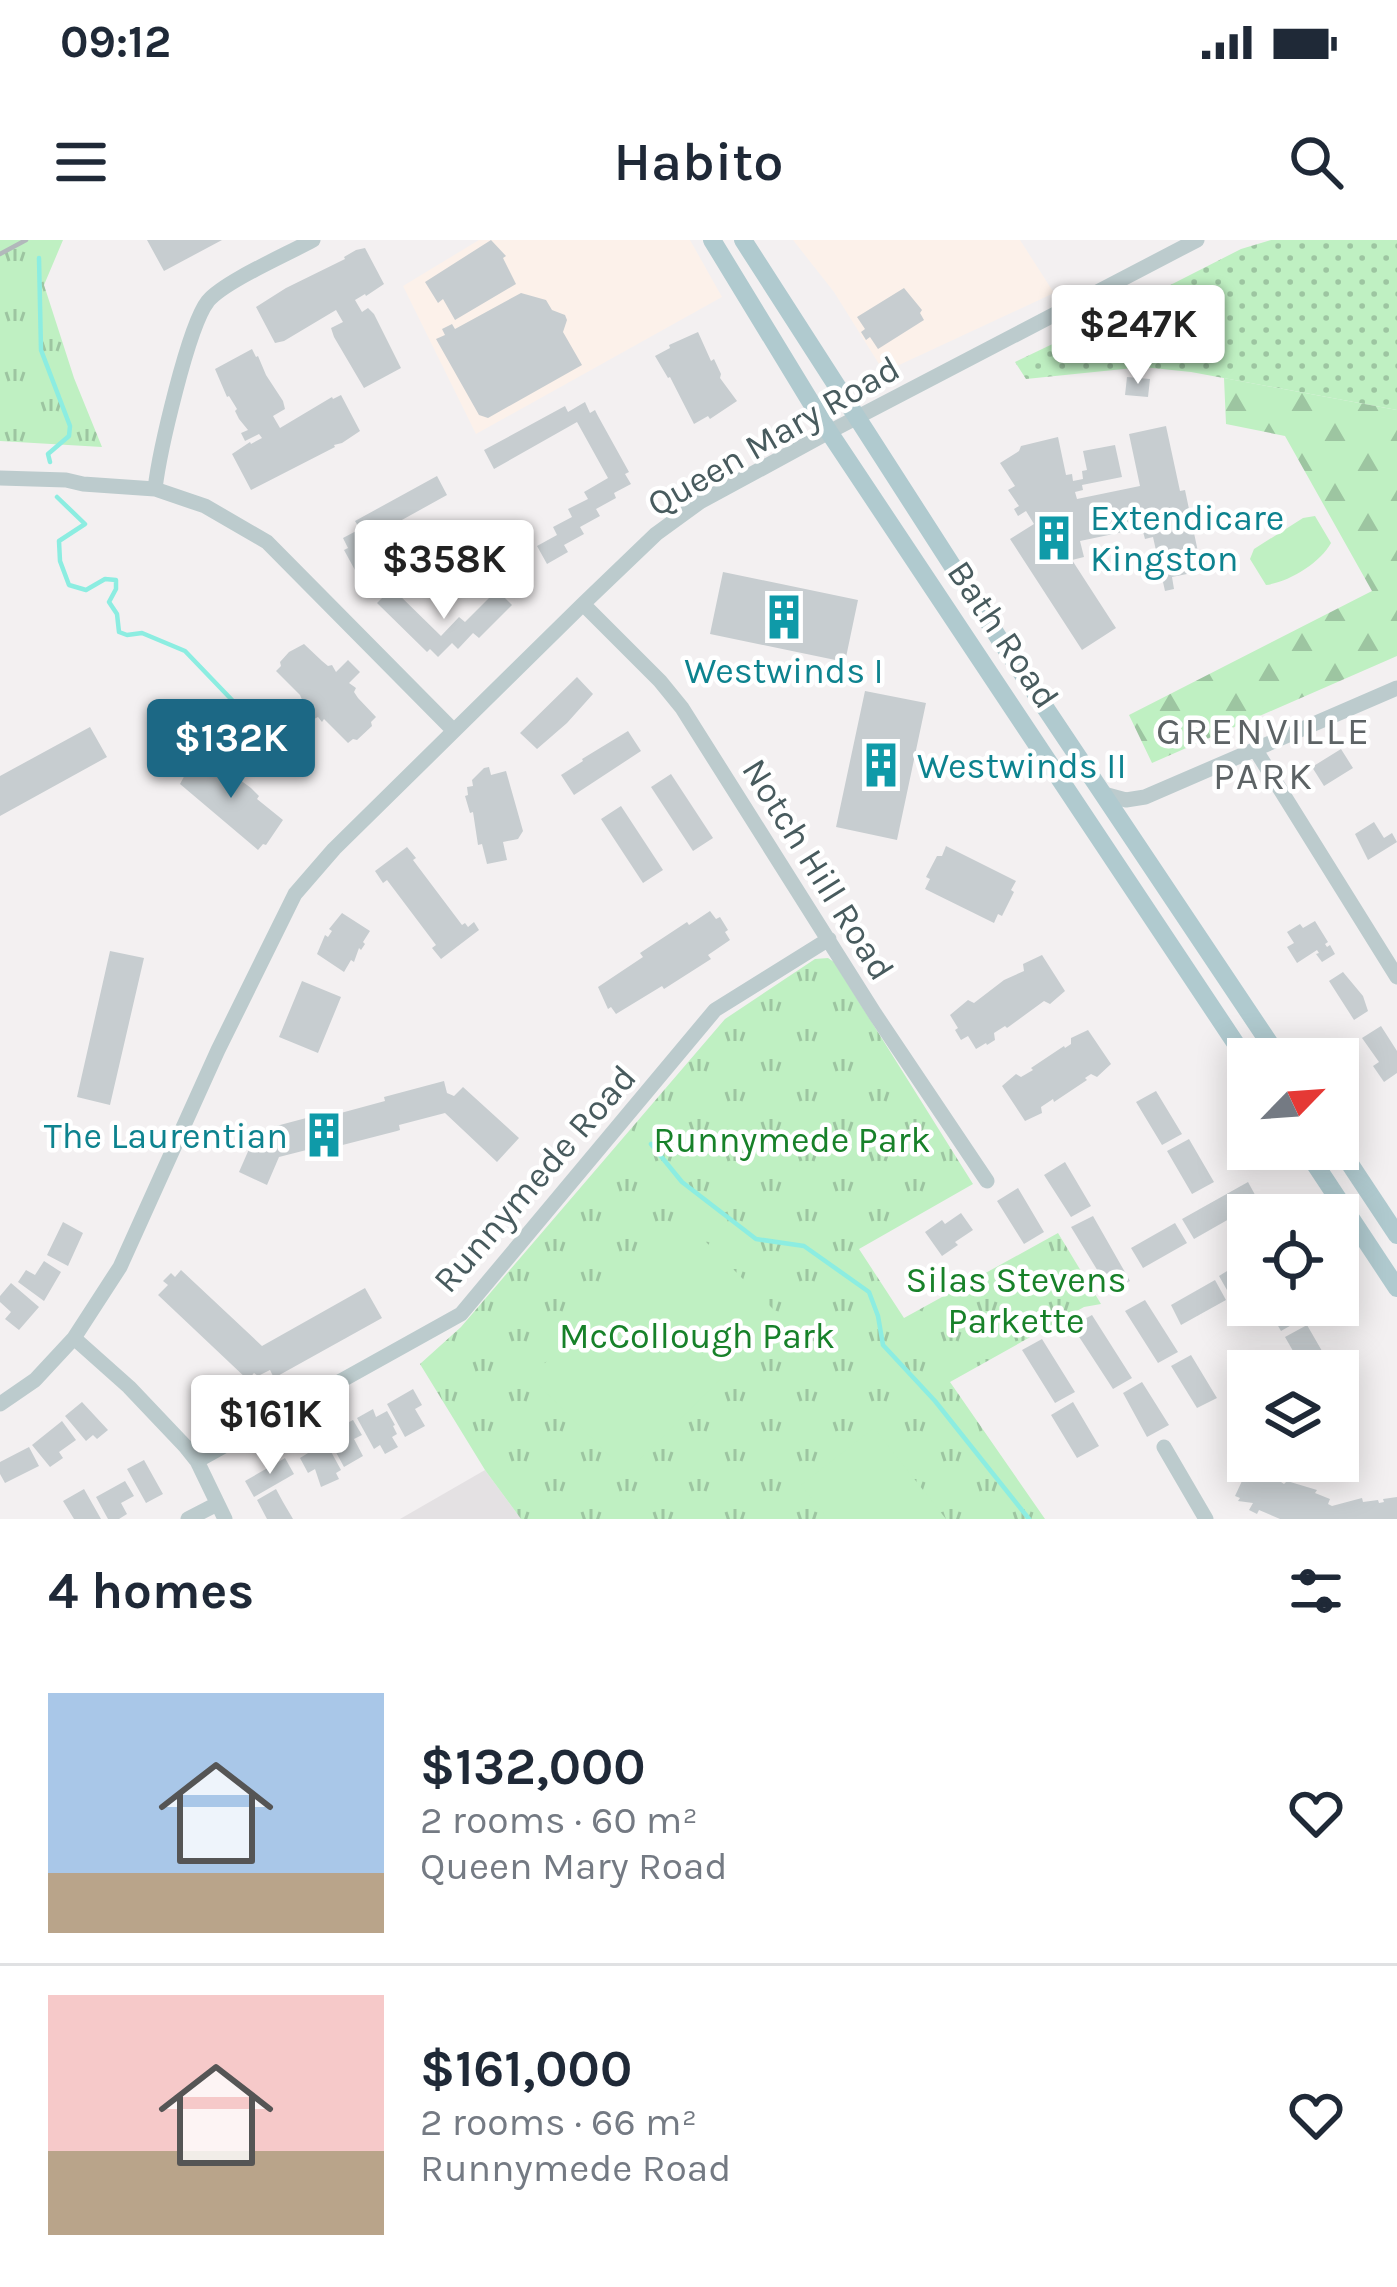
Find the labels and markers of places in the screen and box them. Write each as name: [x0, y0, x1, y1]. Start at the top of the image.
pin: $247K: [1054, 285, 1222, 387]
place label: Extendicare Kingston: [1090, 497, 1284, 580]
building icon: Extendicare Kingston: [1029, 513, 1079, 563]
pin: $358K: [360, 520, 528, 622]
building icon: Westwinds I: [759, 592, 809, 642]
place label: Westwinds I: [684, 650, 884, 692]
pin: $132K: [147, 699, 315, 801]
building icon: Westwinds II: [856, 740, 906, 790]
place label: Westwinds II: [917, 745, 1126, 787]
building icon: The Laurentian: [299, 1110, 349, 1160]
place label: The Laurentian: [44, 1115, 288, 1157]
pin: $161K: [186, 1375, 354, 1477]

